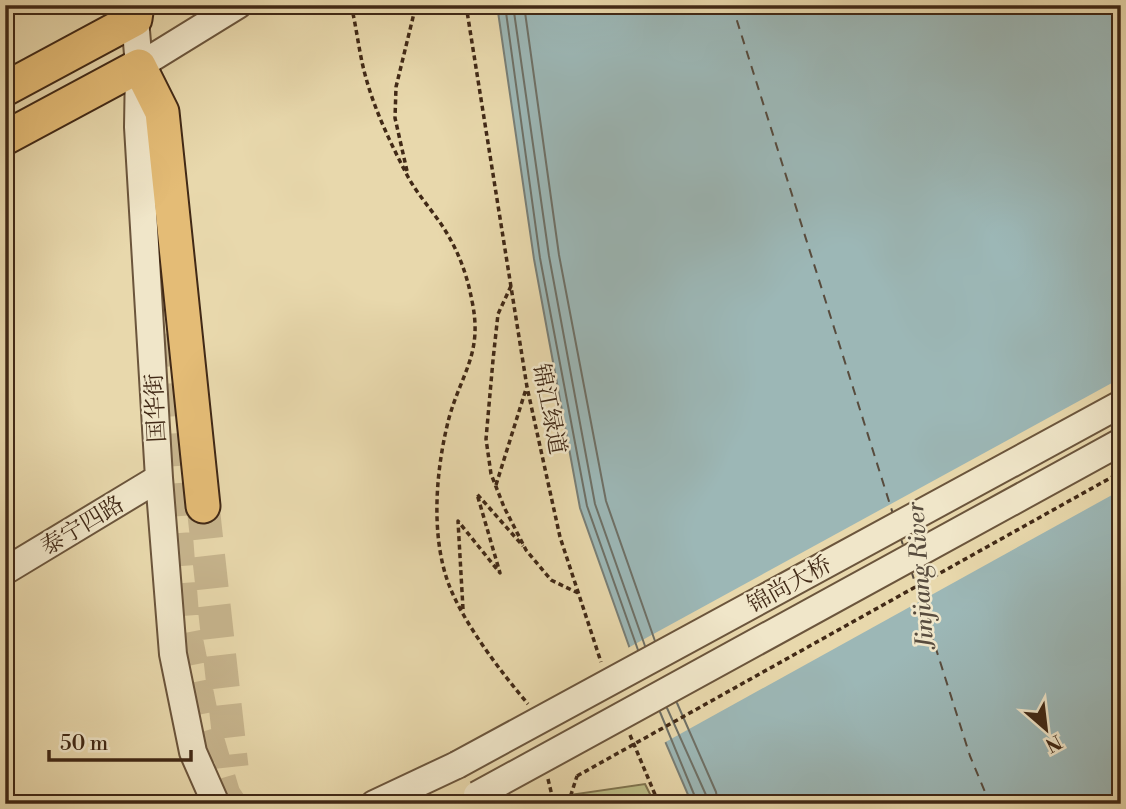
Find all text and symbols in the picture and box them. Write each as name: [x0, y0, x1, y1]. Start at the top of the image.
street label: 锦江绿道: [526, 361, 572, 457]
street label: 国华街: [140, 373, 172, 443]
street label: 泰宁四路: [36, 490, 129, 562]
water label: Jinjiang River: [901, 500, 941, 652]
street label: 锦尚大桥: [742, 550, 837, 619]
north arrow: [1010, 694, 1080, 764]
scale bar: [49, 718, 191, 762]
text: N: [1041, 729, 1066, 757]
text: 50 m: [60, 731, 108, 757]

